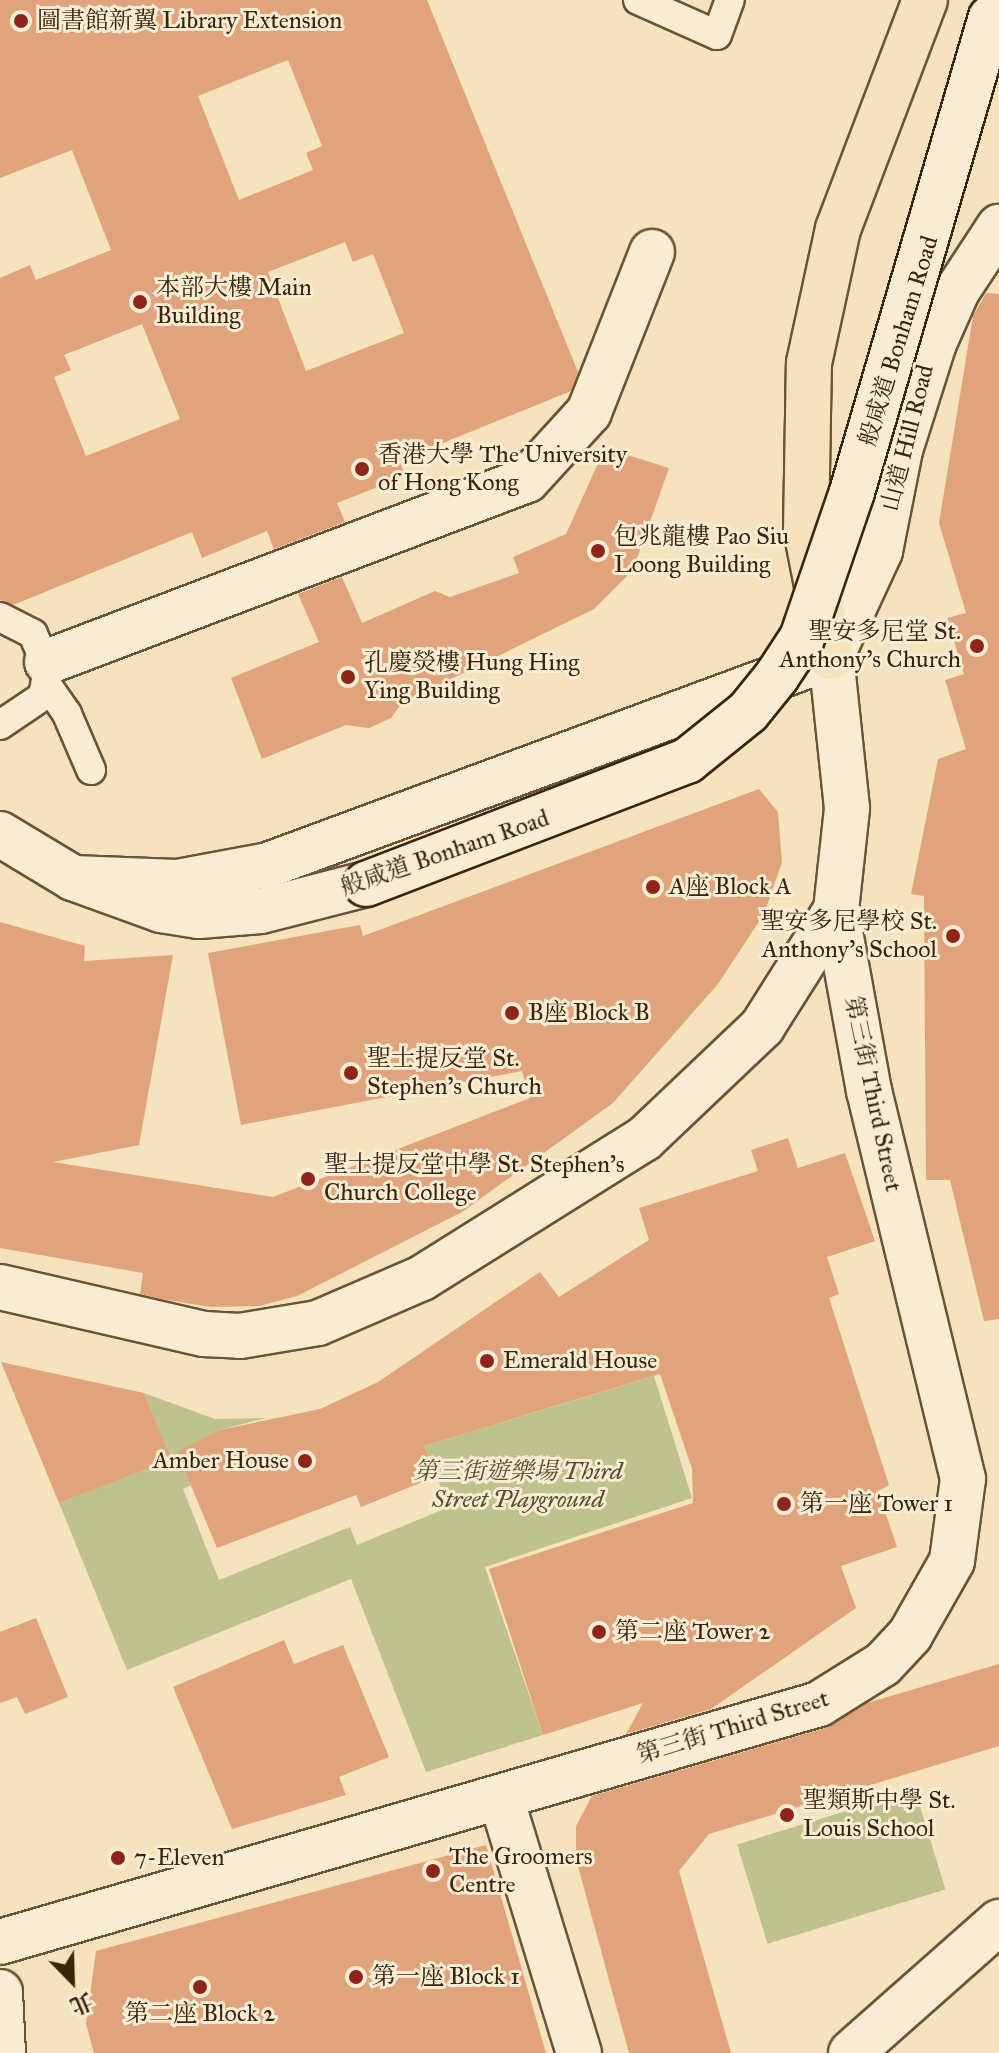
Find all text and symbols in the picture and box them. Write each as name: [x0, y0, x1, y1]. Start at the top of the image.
place label: 圖書館新翼 Library Extension: [37, 7, 342, 35]
marker: 圖書館新翼 Library Extension: [12, 12, 30, 30]
street label: 般咸道 Bonham Road: [853, 232, 945, 450]
place label: 本部大樓 Main Building: [156, 274, 312, 330]
marker: 本部大樓 Main Building: [131, 293, 149, 311]
street label: 山道 Hill Road: [876, 362, 940, 514]
place label: 香港大學 The University of Hong Kong: [378, 441, 627, 497]
marker: 香港大學 The University of Hong Kong: [353, 460, 371, 478]
place label: 包兆龍樓 Pao Siu Loong Building: [614, 523, 789, 579]
marker: 包兆龍樓 Pao Siu Loong Building: [589, 542, 607, 560]
place label: 聖安多尼堂 St. Anthony's Church: [779, 618, 961, 674]
marker: 聖安多尼堂 St. Anthony's Church: [968, 637, 986, 655]
place label: 孔慶熒樓 Hung Hing Ying Building: [364, 649, 579, 705]
marker: 孔慶熒樓 Hung Hing Ying Building: [339, 668, 357, 686]
street label: 般咸道 Bonham Road: [337, 804, 553, 902]
place label: A座 Block A: [669, 873, 791, 901]
marker: A座 Block A: [644, 878, 662, 896]
place label: 聖安多尼學校 St. Anthony's School: [761, 908, 937, 964]
marker: 聖安多尼學校 St. Anthony's School: [944, 927, 962, 945]
street label: 第三街 Third Street: [838, 994, 908, 1194]
place label: B座 Block B: [528, 999, 650, 1027]
marker: B座 Block B: [503, 1004, 521, 1022]
place label: 聖士提反堂 St. Stephen's Church: [367, 1045, 542, 1101]
marker: 聖士提反堂 St. Stephen's Church: [342, 1064, 360, 1082]
place label: 聖士提反堂中學 St. Stephen's Church College: [324, 1151, 625, 1207]
marker: 聖士提反堂中學 St. Stephen's Church College: [299, 1170, 317, 1188]
place label: Emerald House: [503, 1347, 657, 1375]
marker: Emerald House: [478, 1352, 496, 1370]
place label: Amber House: [153, 1447, 289, 1475]
marker: Amber House: [296, 1452, 314, 1470]
park label: 第三街遊樂場 Third Street Playground: [413, 1458, 623, 1514]
place label: 第一座 Tower 1: [800, 1490, 953, 1518]
marker: 第一座 Tower 1: [775, 1495, 793, 1513]
place label: 第二座 Tower 2: [615, 1618, 770, 1646]
marker: 第二座 Tower 2: [590, 1623, 608, 1641]
street label: 第三街 Third Street: [633, 1684, 833, 1770]
place label: 聖類斯中學 St. Louis School: [803, 1787, 955, 1843]
marker: 聖類斯中學 St. Louis School: [778, 1806, 796, 1824]
place label: The Groomers Centre: [449, 1843, 593, 1899]
place label: 7-Eleven: [134, 1844, 224, 1872]
marker: 7-Eleven: [109, 1849, 127, 1867]
marker: The Groomers Centre: [424, 1862, 442, 1880]
north arrow: [32, 1941, 112, 2021]
place label: 第一座 Block 1: [372, 1963, 520, 1991]
marker: 第一座 Block 1: [347, 1968, 365, 1986]
marker: 第二座 Block 2: [191, 1978, 209, 1996]
text: 北: [66, 1987, 97, 2020]
place label: 第二座 Block 2: [125, 2000, 275, 2028]

